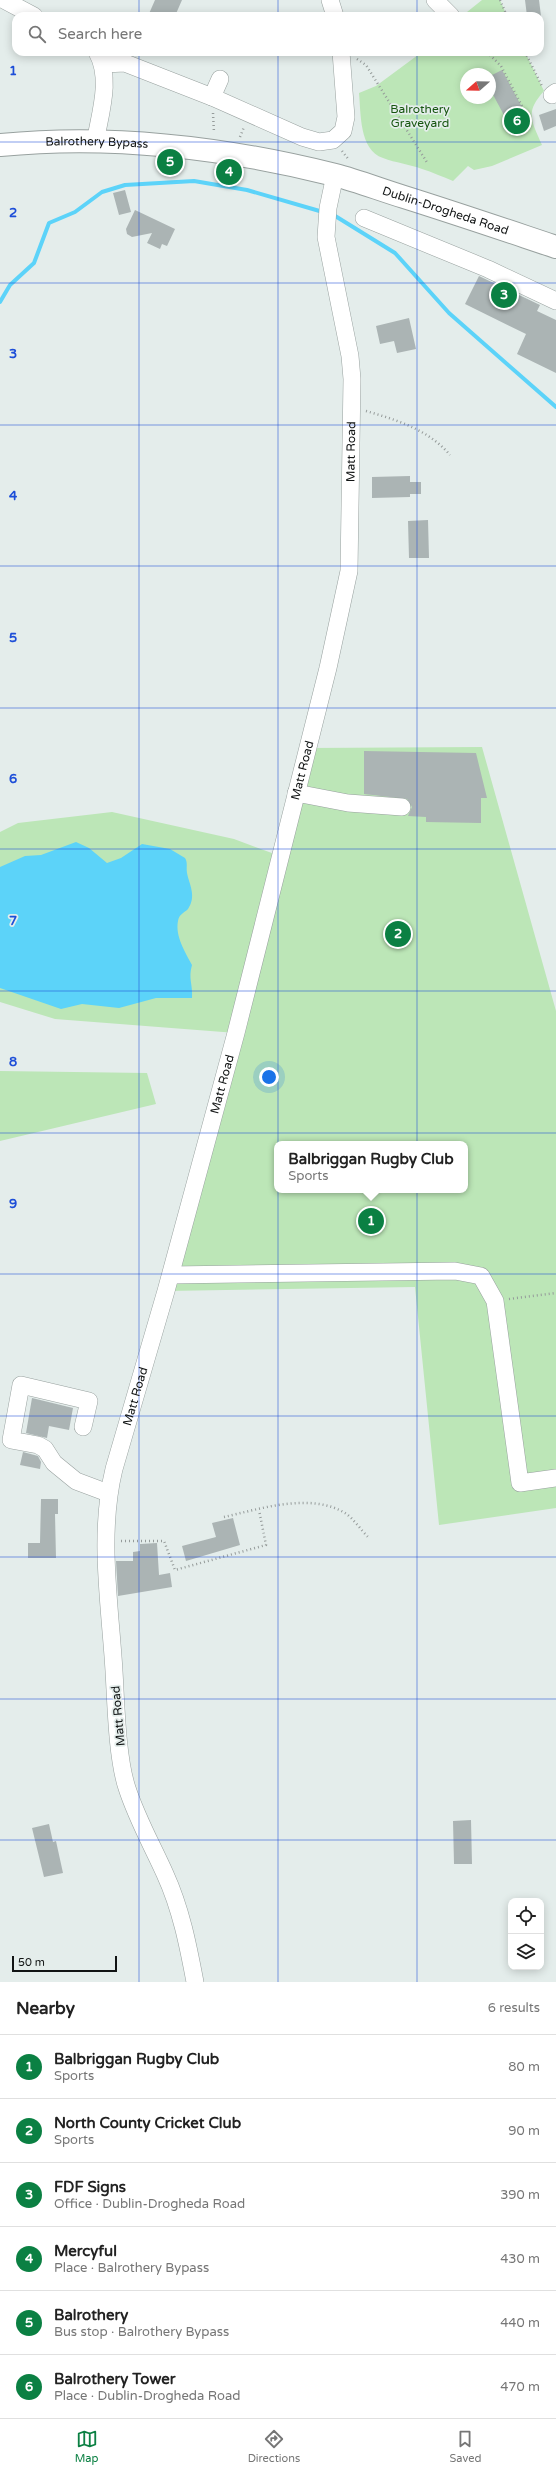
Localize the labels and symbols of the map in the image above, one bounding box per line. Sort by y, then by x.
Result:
text: 1 [9,63,17,79]
north arrow [460,68,496,104]
park label: Balrothery Graveyard [390,102,450,130]
pin: 6 [504,106,530,136]
street label: Balrothery Bypass [45,134,149,151]
pin: 5 [157,147,183,177]
pin: 4 [216,157,242,187]
street label: Dublin-Drogheda Road [381,183,510,238]
text: 2 [9,205,17,221]
pin: 3 [491,280,517,310]
text: 3 [9,346,17,362]
street label: Matt Road [343,421,358,482]
text: 4 [9,488,18,504]
text: 5 [9,630,17,646]
street label: Matt Road [288,739,316,801]
text: 6 [9,771,17,787]
text: 7 [9,913,17,929]
pin: 2 [385,919,411,949]
street label: Matt Road [207,1053,237,1115]
text: 8 [9,1054,17,1070]
your location [259,1067,279,1087]
text: 9 [9,1196,17,1212]
pin: 1 [358,1206,384,1236]
street label: Matt Road [120,1365,150,1427]
street label: Matt Road [108,1685,128,1747]
scale bar [12,1954,117,1973]

